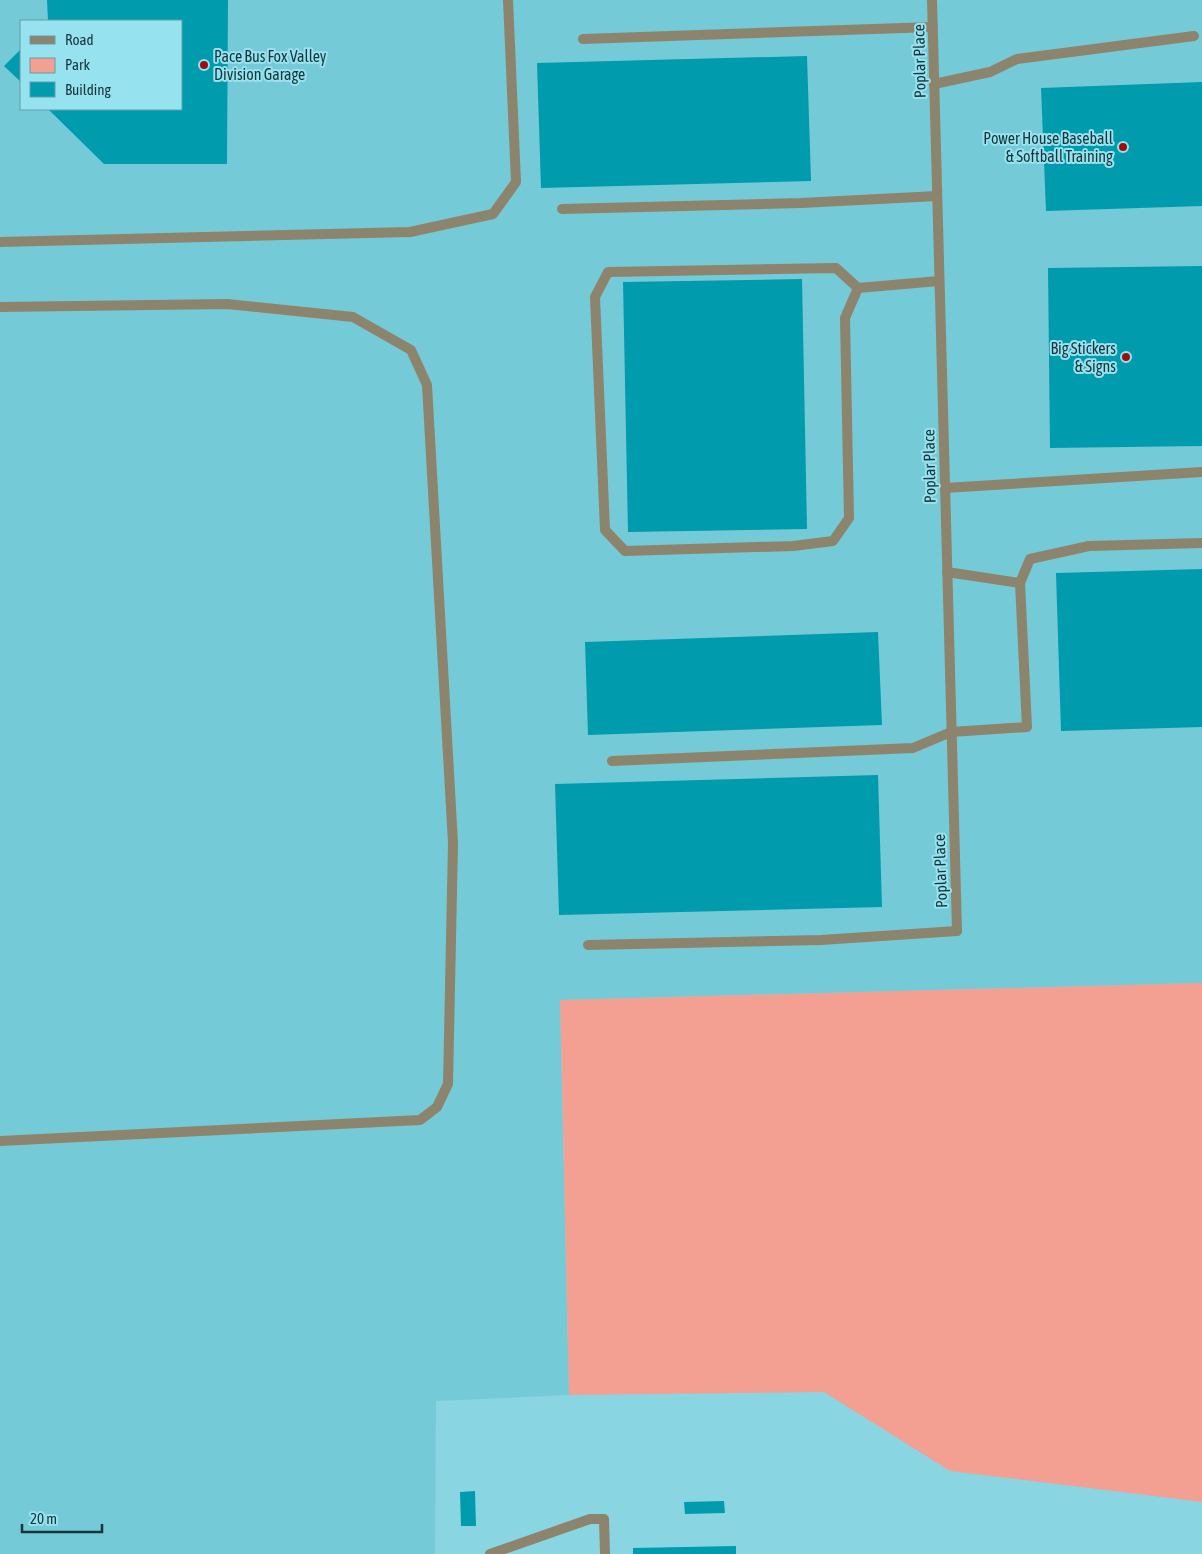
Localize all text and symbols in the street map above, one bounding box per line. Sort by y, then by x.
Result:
legend [20,20,182,110]
street label: Poplar Place [909,24,930,98]
text: Road [65,31,94,48]
place label: Pace Bus Fox Valley Division Garage [214,47,327,84]
text: Park [65,56,90,73]
marker: Pace Bus Fox Valley Division Garage [198,59,210,71]
text: Building [65,81,111,98]
place label: Power House Baseball & Softball Training [983,129,1114,166]
marker: Power House Baseball & Softball Training [1117,141,1129,153]
place label: Big Stickers & Signs [1050,339,1116,376]
marker: Big Stickers & Signs [1120,351,1132,363]
street label: Poplar Place [919,429,940,503]
street label: Poplar Place [930,834,951,908]
scale bar [22,1502,102,1534]
text: 20 m [30,1510,57,1527]

